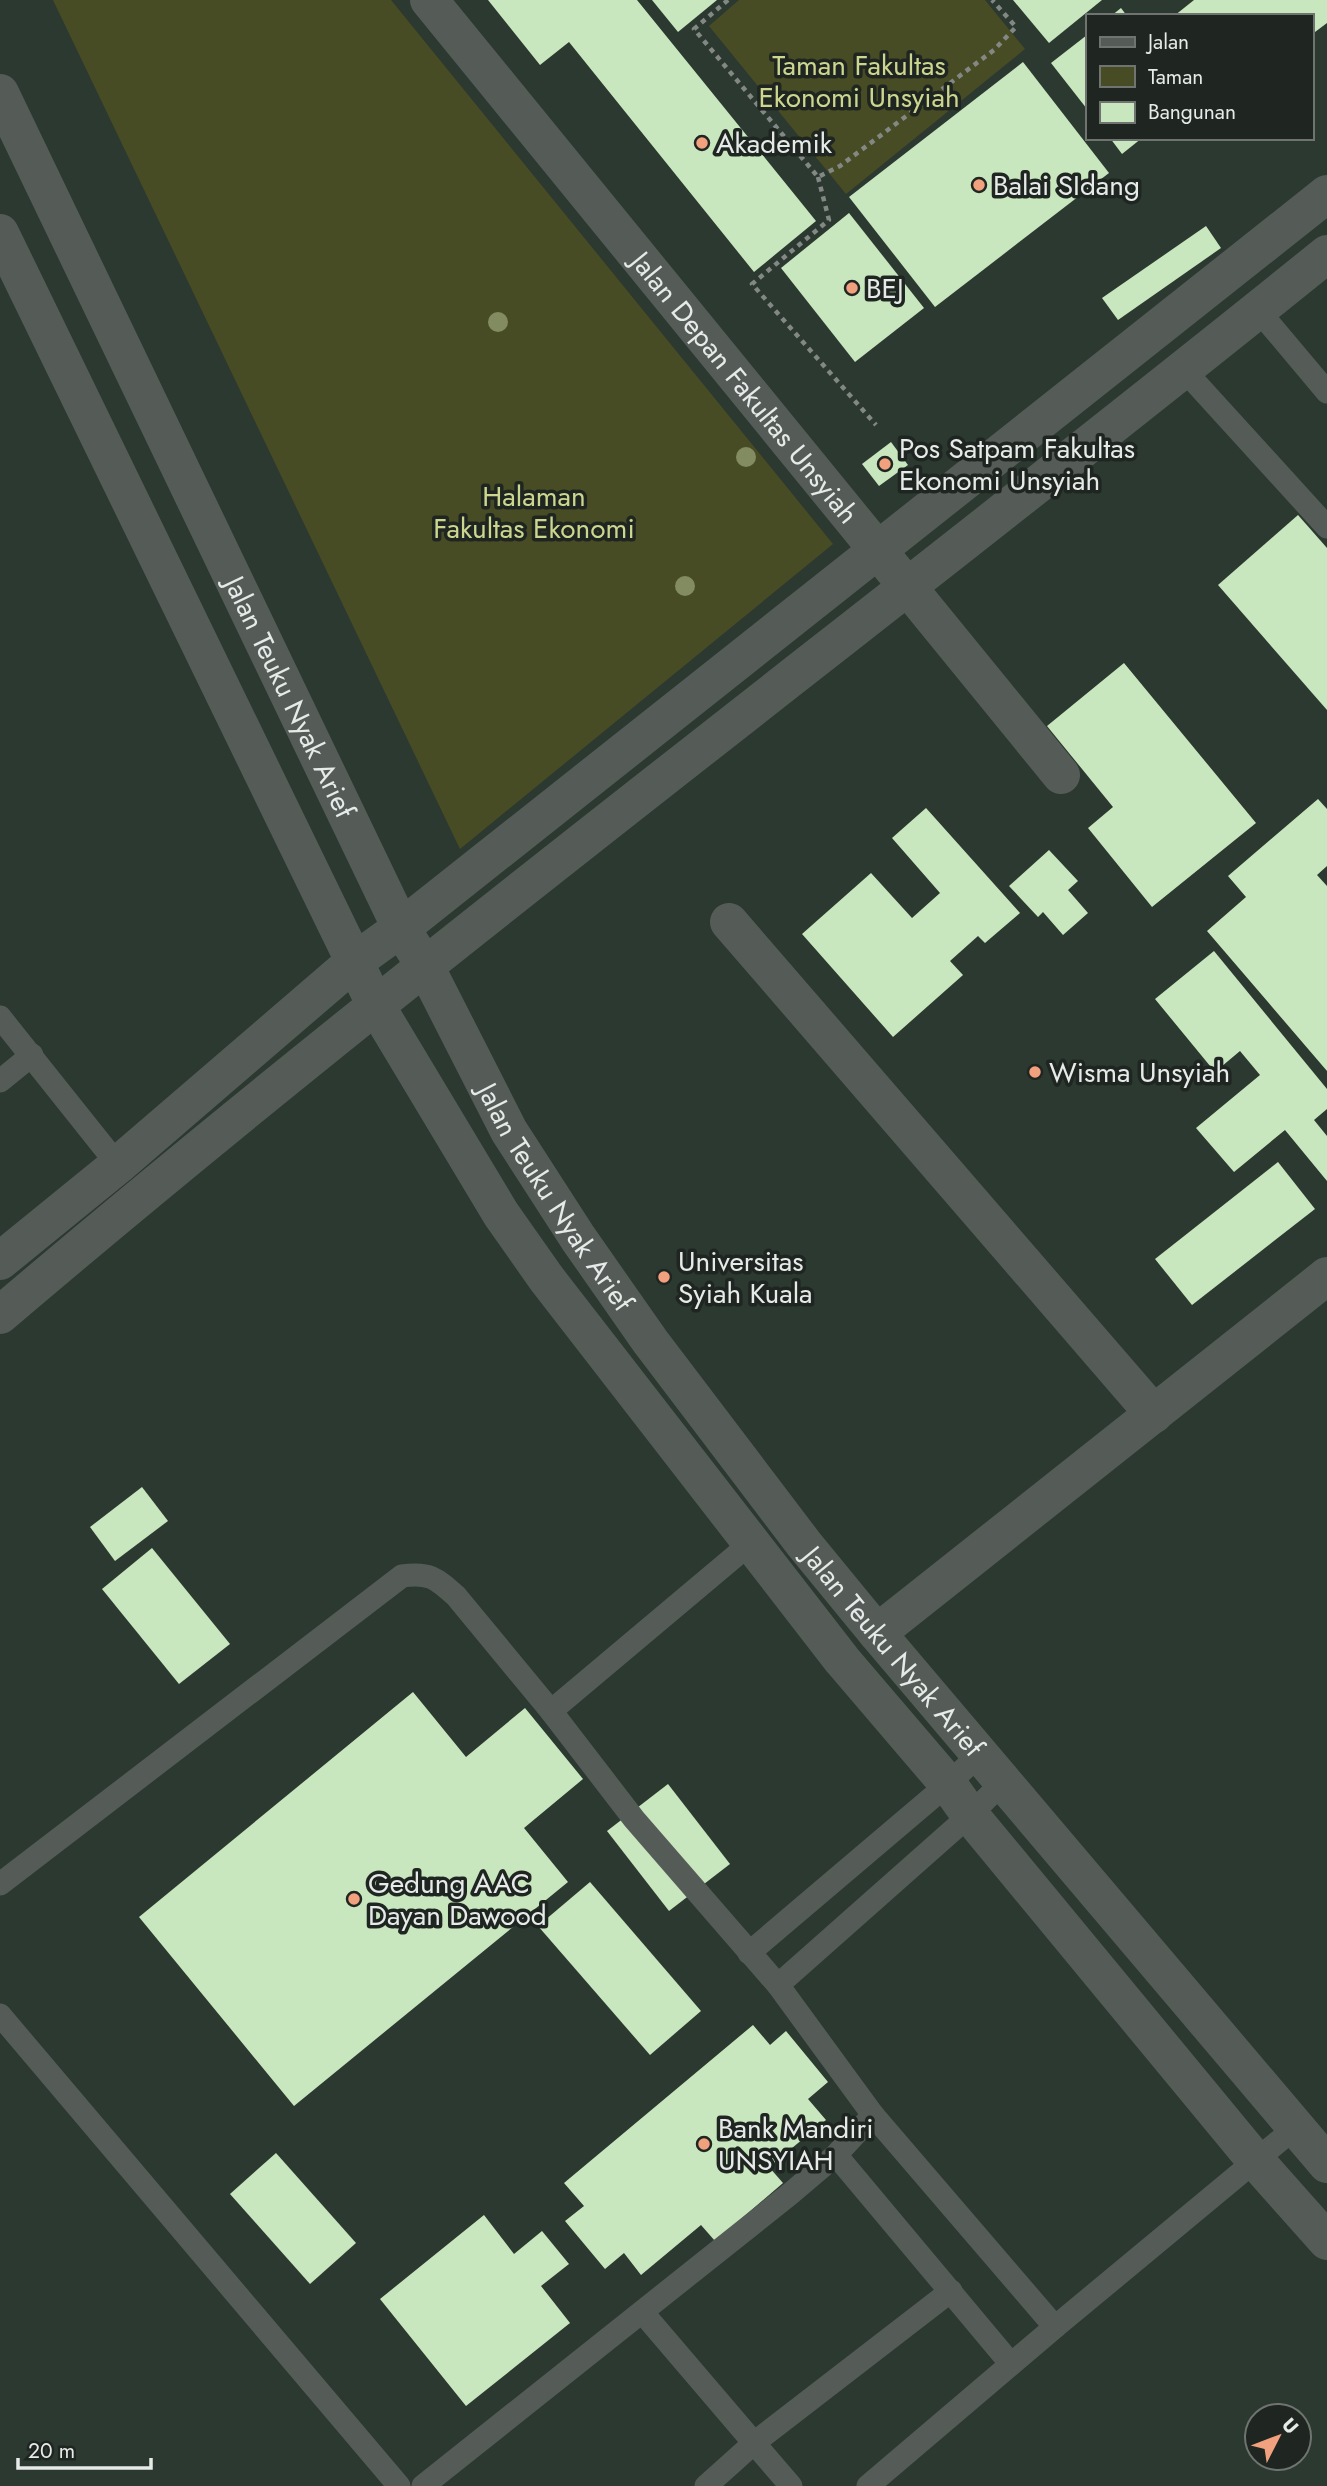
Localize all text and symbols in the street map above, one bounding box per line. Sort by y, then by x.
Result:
legend [1086,14,1313,140]
text: Jalan [1145,27,1189,57]
park label: Taman Fakultas Ekonomi Unsyiah [758,45,960,118]
text: Taman [1148,62,1203,92]
text: Bangunan [1148,97,1236,127]
place label: Akademik [716,123,833,164]
marker: Akademik [694,135,710,151]
place label: Balai SIdang [993,165,1140,206]
marker: Balai SIdang [971,177,987,193]
street label: Jalan Depan Fakultas Unsyiah [619,240,868,532]
place label: BEJ [866,268,904,309]
marker: BEJ [844,280,860,296]
place label: Pos Satpam Fakultas Ekonomi Unsyiah [899,428,1135,501]
marker: Pos Satpam Fakultas Ekonomi Unsyiah [877,456,893,472]
park label: Halaman Fakultas Ekonomi [433,476,635,549]
street label: Jalan Teuku Nyak Arief [213,566,366,826]
place label: Wisma Unsyiah [1049,1052,1230,1093]
marker: Wisma Unsyiah [1027,1064,1043,1080]
street label: Jalan Teuku Nyak Arief [466,1072,644,1320]
place label: Universitas Syiah Kuala [678,1241,813,1314]
marker: Universitas Syiah Kuala [656,1269,672,1285]
street label: Jalan Teuku Nyak Arief [791,1534,995,1766]
place label: Gedung AAC Dayan Dawood [368,1863,547,1936]
marker: Gedung AAC Dayan Dawood [346,1891,362,1907]
place label: Bank Mandiri UNSYIAH [718,2108,874,2181]
marker: Bank Mandiri UNSYIAH [696,2136,712,2152]
north arrow [1243,2402,1313,2472]
text: U [1276,2412,1305,2440]
scale bar [18,2426,150,2470]
text: 20 m [28,2436,75,2466]

